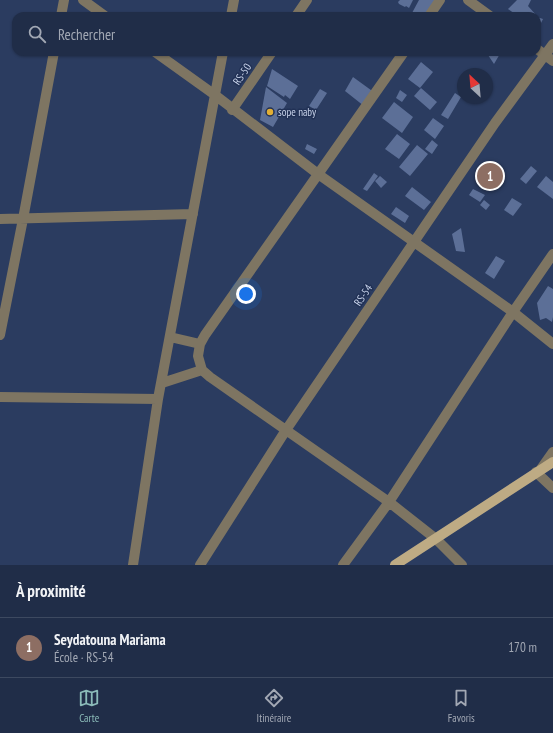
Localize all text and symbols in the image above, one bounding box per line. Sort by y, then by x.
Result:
search box [12,12,541,56]
icon: search [26,23,48,45]
text: Rechercher [58,25,115,44]
street label: RS-50 [230,60,254,87]
north arrow [457,68,493,104]
place label: sope naby [278,105,317,119]
marker: sope naby [265,107,275,117]
pin: 1 [477,161,503,191]
street label: RS-54 [351,281,375,308]
your location [236,284,256,304]
text: À proximité [16,580,86,602]
text: Seydatouna Mariama [54,630,166,649]
text: 1 [26,639,32,656]
text: 170 m [508,639,537,656]
text: École · RS-54 [54,649,114,666]
tab: Carte [78,687,100,725]
tab: Itinéraire [257,687,291,725]
tab: Favoris [448,687,475,725]

